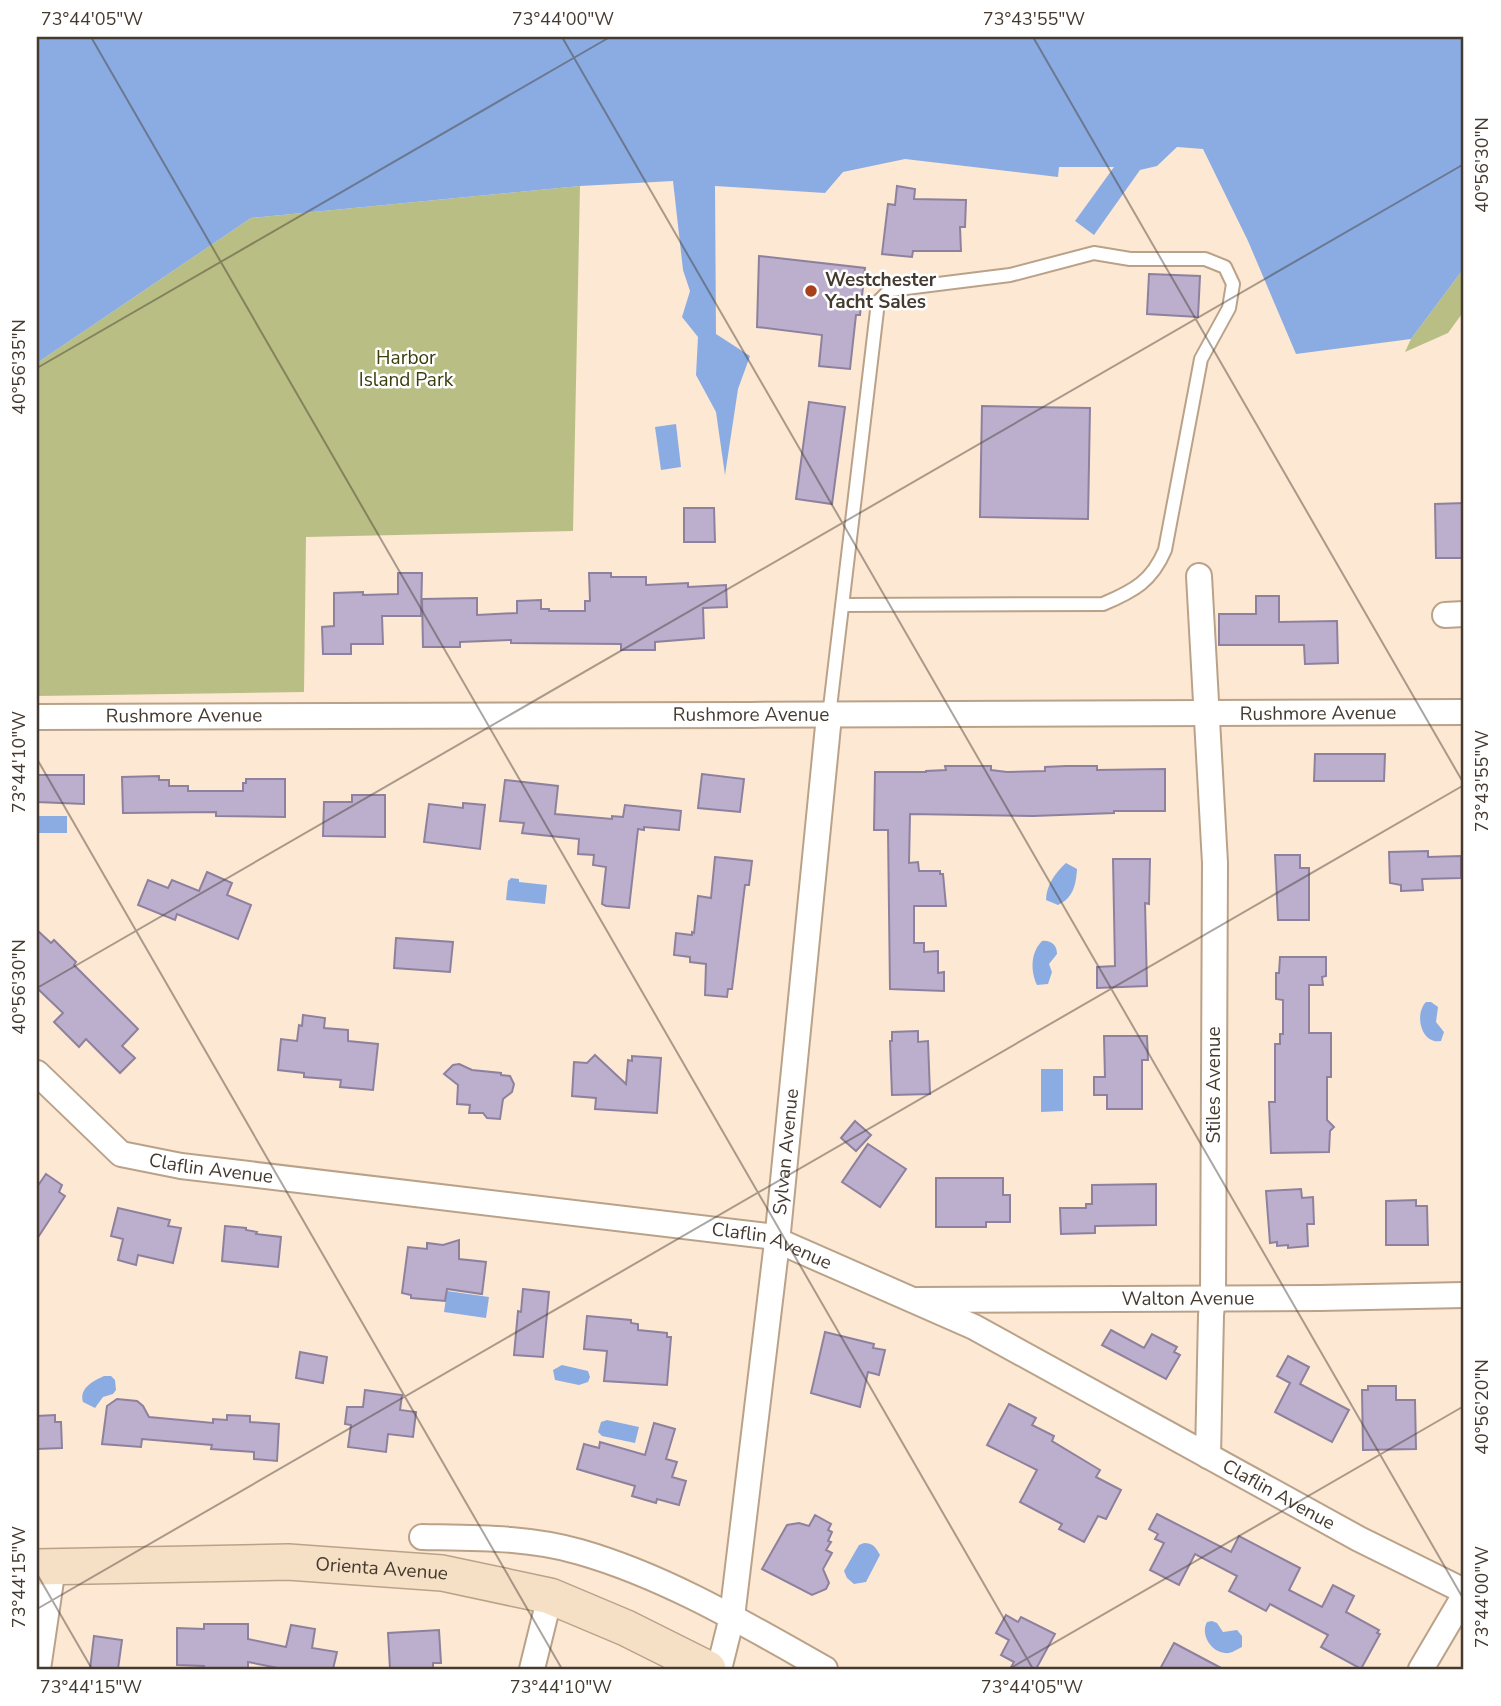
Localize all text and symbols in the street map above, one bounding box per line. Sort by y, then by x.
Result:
text: 73°44'05"W [41,7,143,31]
text: 73°44'00"W [512,7,614,31]
text: 73°43'55"W [983,7,1085,31]
text: 40°56'30"N [1470,117,1494,213]
place label: Westchester Yacht Sales [824,267,937,315]
marker: Westchester Yacht Sales [803,283,819,299]
text: 40°56'35"N [7,319,31,415]
park label: Harbor Island Park [359,345,454,393]
street label: Rushmore Avenue [1240,700,1396,727]
street label: Rushmore Avenue [106,702,262,729]
street label: Rushmore Avenue [673,702,829,728]
text: 73°44'10"W [7,711,31,813]
text: 73°43'55"W [1470,730,1494,832]
text: 40°56'30"N [7,939,31,1035]
street label: Stiles Avenue [1201,1026,1227,1144]
street label: Sylvan Avenue [767,1087,805,1216]
street label: Claflin Avenue [147,1147,275,1190]
street label: Claflin Avenue [710,1216,836,1276]
street label: Walton Avenue [1121,1285,1255,1312]
text: 40°56'20"N [1470,1359,1494,1455]
street label: Claflin Avenue [1218,1453,1340,1536]
text: 73°44'15"W [7,1526,31,1628]
text: 73°44'00"W [1470,1546,1494,1648]
street label: Orienta Avenue [314,1551,451,1587]
text: 73°44'15"W [40,1675,142,1699]
text: 73°44'10"W [510,1675,612,1699]
text: 73°44'05"W [981,1675,1083,1699]

